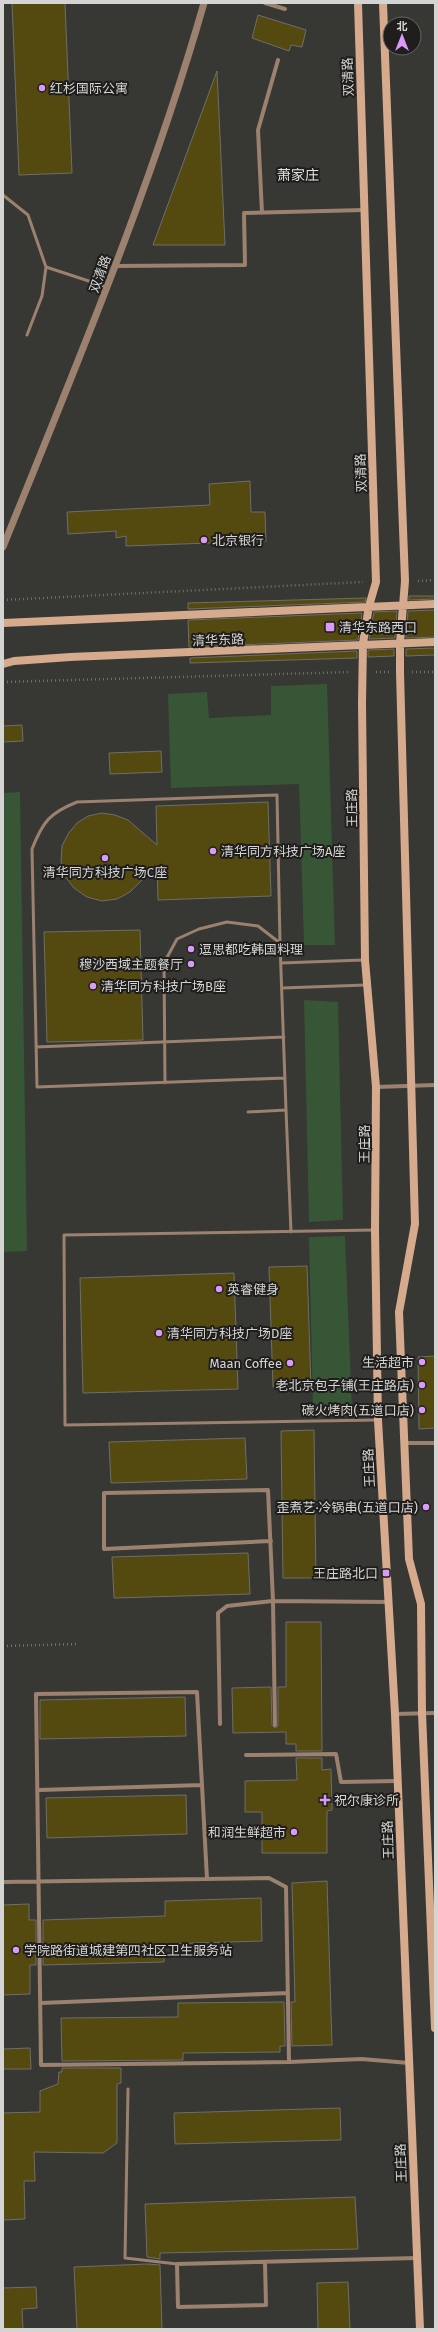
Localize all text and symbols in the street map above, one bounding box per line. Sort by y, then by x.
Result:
north arrow [382,16,422,56]
text: 北 [397,20,408,33]
street label: 双清路 [340,57,356,97]
place label: 红杉国际公寓 [50,81,128,96]
marker: 红杉国际公寓 [37,83,47,93]
district label: 萧家庄 [277,167,319,184]
street label: 双清路 [86,253,114,295]
street label: 双清路 [353,453,369,493]
place label: 北京银行 [212,533,264,548]
marker: 北京银行 [199,535,209,545]
place label: 清华东路西口 [339,620,417,635]
marker: 清华东路西口 [324,621,336,633]
street label: 清华东路 [192,632,244,648]
street label: 王庄路 [344,788,360,828]
place label: 清华同方科技广场A座 [221,844,345,859]
marker: 清华同方科技广场A座 [208,846,218,856]
marker: 清华同方科技广场C座 [100,853,110,863]
place label: 清华同方科技广场C座 [43,865,167,880]
place label: 逗思都吃韩国料理 [199,942,303,957]
marker: 逗思都吃韩国料理 [186,944,196,954]
place label: 穆沙西域主题餐厅 [79,957,183,972]
marker: 穆沙西域主题餐厅 [186,959,196,969]
place label: 清华同方科技广场B座 [101,979,226,994]
marker: 清华同方科技广场B座 [88,981,98,991]
street label: 王庄路 [357,1124,372,1164]
place label: 英睿健身 [227,1282,279,1297]
marker: 英睿健身 [214,1284,224,1294]
place label: 清华同方科技广场D座 [167,1326,292,1341]
marker: 清华同方科技广场D座 [154,1328,164,1338]
place label: 生活超市 [362,1355,414,1370]
place label: Maan Coffee [209,1356,282,1371]
marker: 生活超市 [417,1357,427,1367]
marker: Maan Coffee [285,1358,295,1368]
place label: 老北京包子铺(王庄路店) [276,1378,414,1393]
marker: 老北京包子铺(王庄路店) [417,1380,427,1390]
place label: 碳火烤肉(五道口店) [302,1403,414,1418]
marker: 碳火烤肉(五道口店) [417,1405,427,1415]
street label: 王庄路 [360,1448,378,1488]
place label: 歪煮艺·冷锅串(五道口店) [276,1500,418,1515]
marker: 歪煮艺·冷锅串(五道口店) [421,1502,431,1512]
place label: 王庄路北口 [313,1566,378,1581]
marker: 王庄路北口 [381,1568,391,1578]
place label: 祝尔康诊所 [334,1793,399,1808]
marker: 祝尔康诊所 [319,1794,331,1806]
street label: 王庄路 [380,1820,396,1860]
place label: 和润生鲜超市 [208,1825,286,1840]
marker: 和润生鲜超市 [289,1827,299,1837]
place label: 学院路街道城建第四社区卫生服务站 [24,1943,232,1958]
marker: 学院路街道城建第四社区卫生服务站 [11,1945,21,1955]
street label: 王庄路 [393,2143,409,2183]

